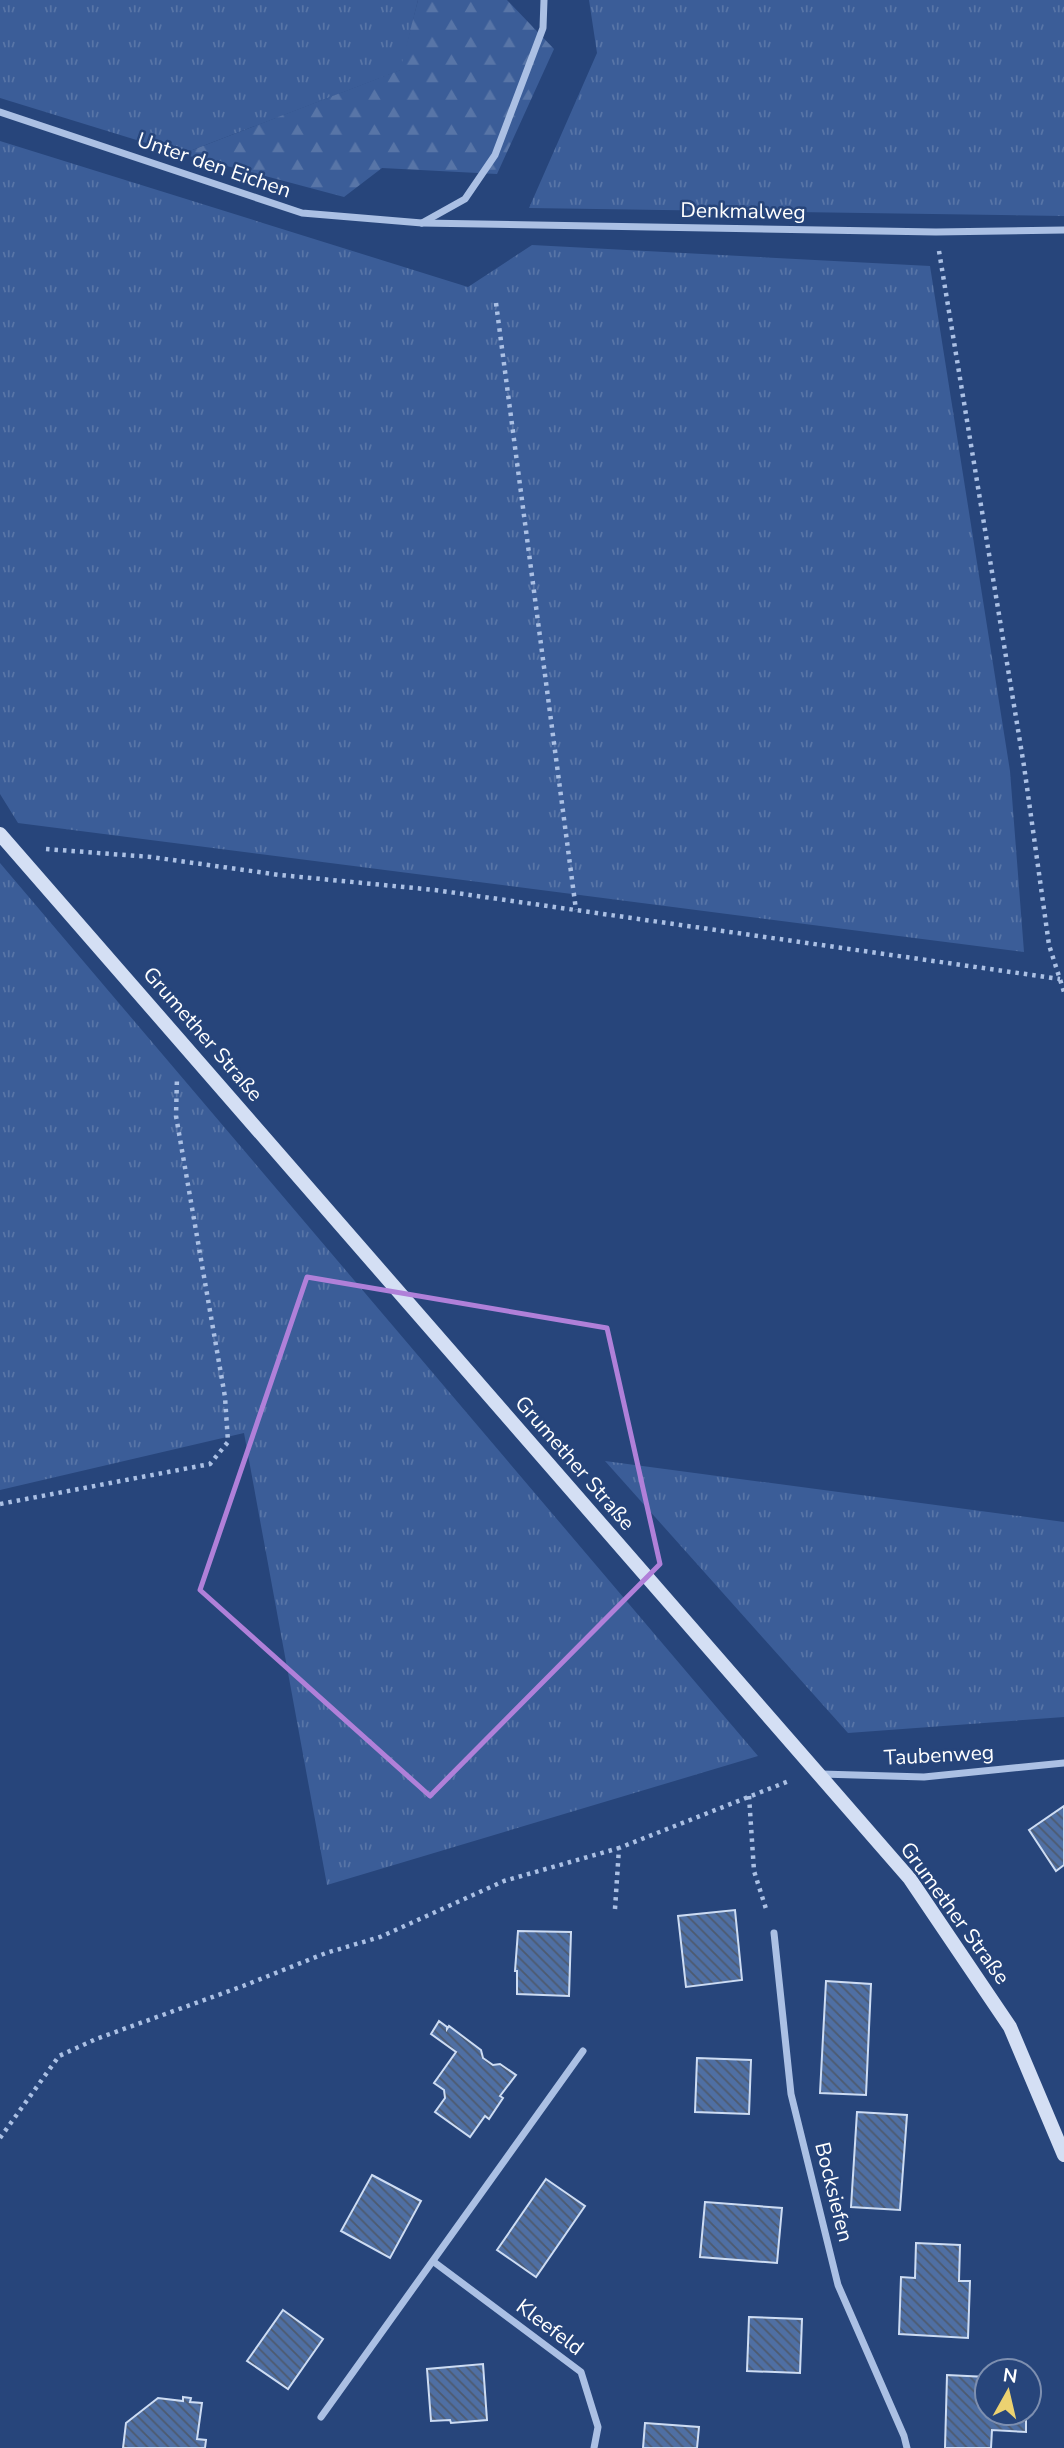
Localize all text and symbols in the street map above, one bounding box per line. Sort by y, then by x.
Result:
street label: Unter den Eichen [133,126,295,204]
street label: Denkmalweg [680,196,806,226]
street label: Grumether Straße [137,961,269,1107]
street label: Grumether Straße [509,1390,641,1536]
street label: Taubenweg [883,1738,995,1772]
street label: Grumether Straße [894,1836,1016,1990]
street label: Bocksiefen [808,2139,860,2245]
street label: Kleefeld [511,2292,589,2362]
north arrow [973,2357,1043,2427]
text: N [1001,2362,1019,2390]

